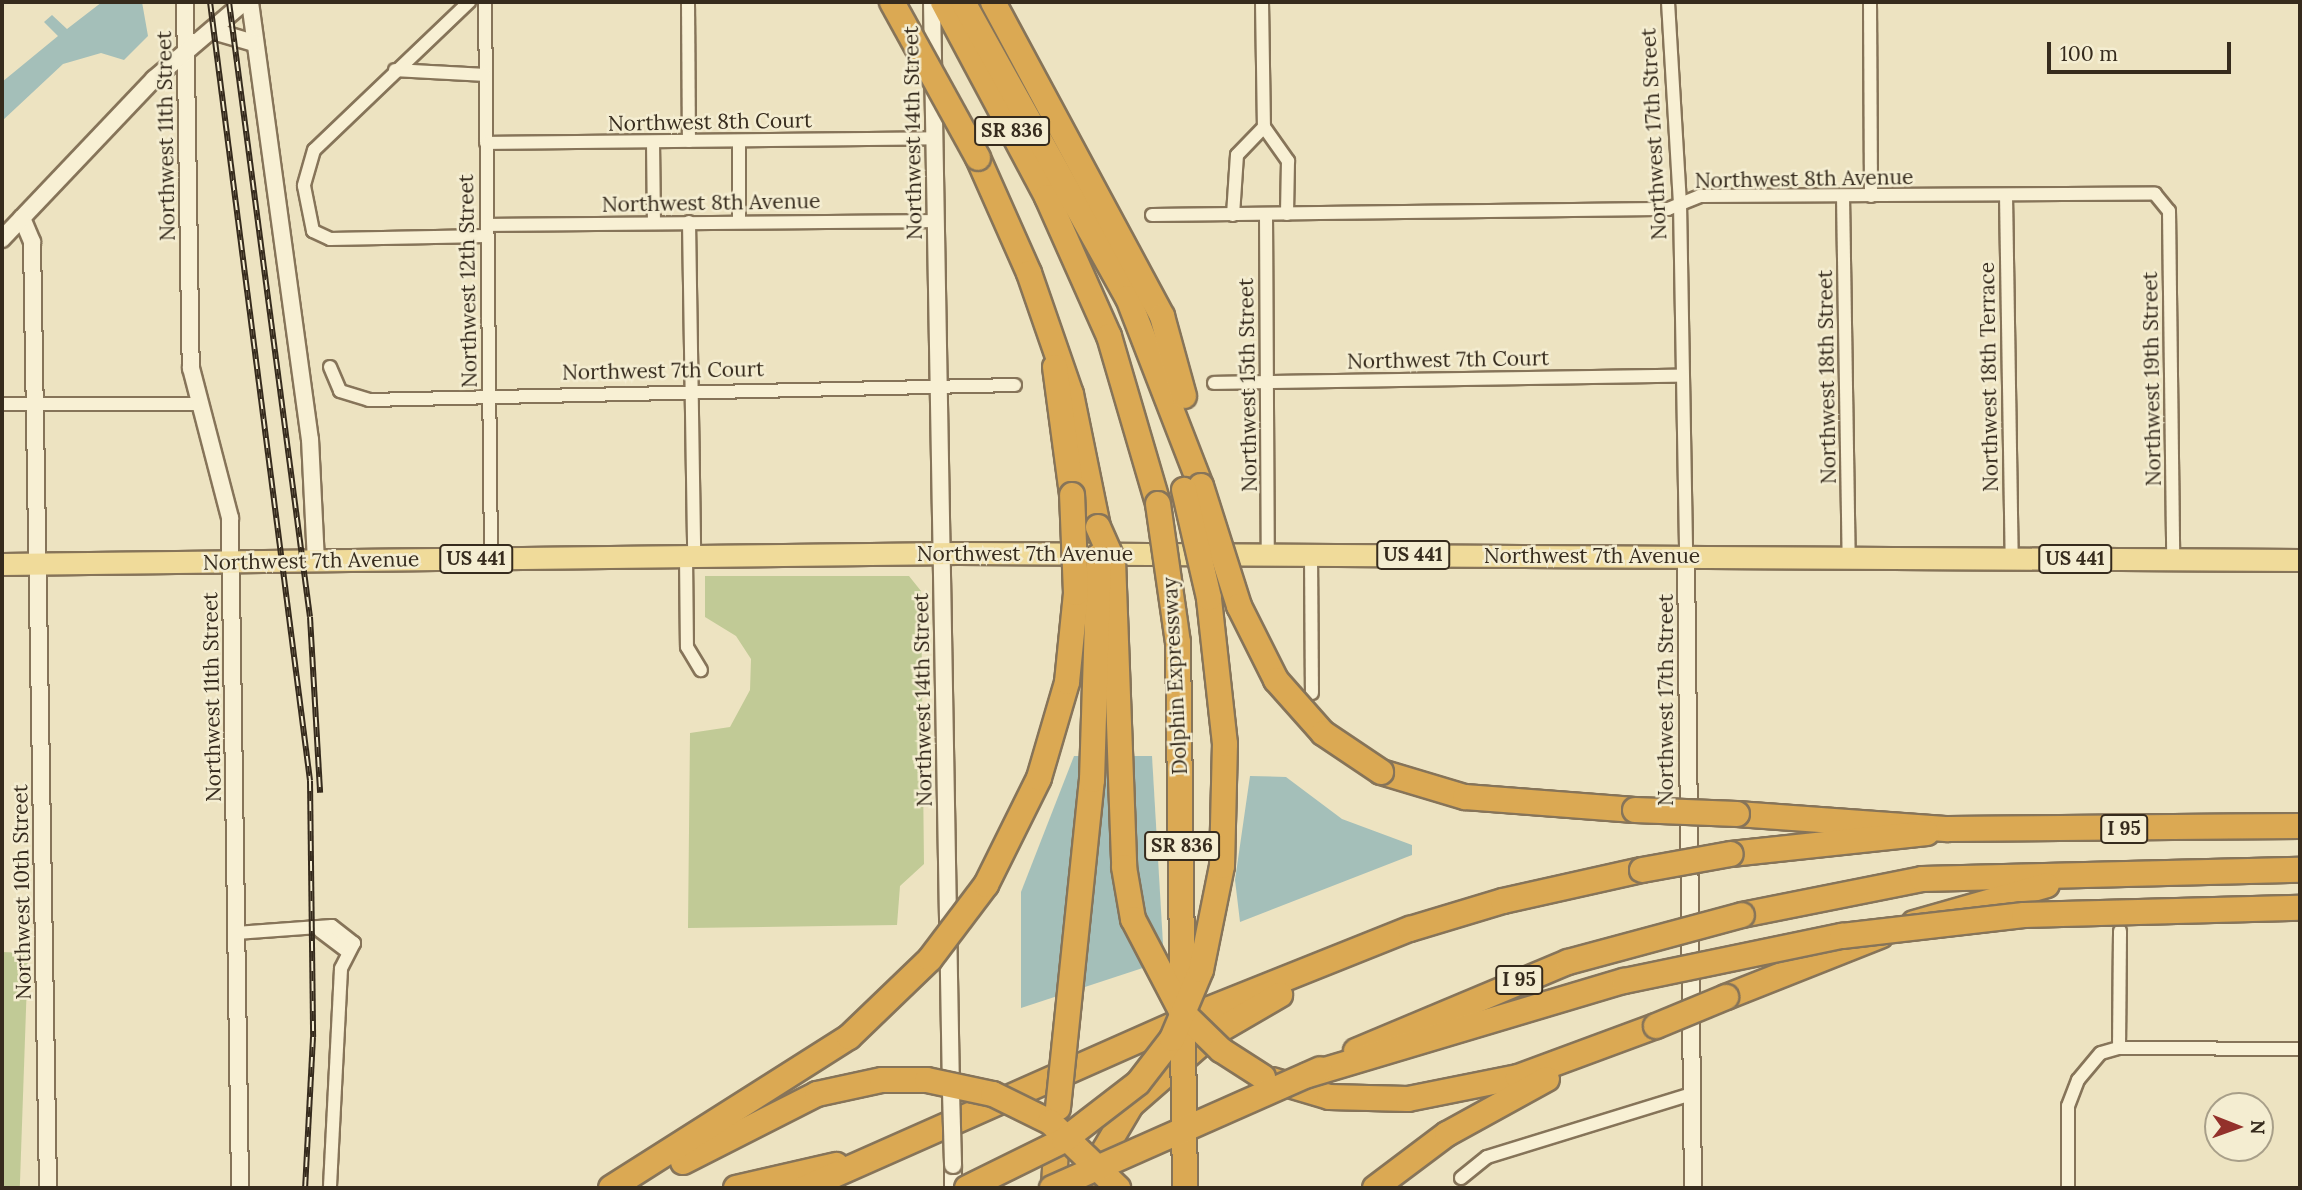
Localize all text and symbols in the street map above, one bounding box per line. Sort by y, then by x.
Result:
street label: Northwest 14th Street [899,26,927,240]
street label: Northwest 17th Street [1636,27,1672,241]
scale bar [2050,28,2234,72]
street label: Northwest 11th Street [152,31,180,241]
text: 100 m [2060,40,2118,67]
street label: Northwest 8th Court [608,108,812,136]
road number: SR 836 [974,116,1050,146]
street label: Northwest 8th Avenue [1695,164,1913,194]
street label: Northwest 12th Street [454,174,482,388]
street label: Northwest 8th Avenue [602,188,820,218]
street label: Northwest 18th Terrace [1974,262,2004,492]
street label: Northwest 18th Street [1813,270,1841,484]
street label: Northwest 19th Street [2138,271,2166,487]
street label: Northwest 15th Street [1234,278,1262,492]
street label: Northwest 7th Court [1347,346,1549,374]
street label: Northwest 7th Court [562,357,764,385]
road number: US 441 [1376,540,1450,570]
street label: Northwest 7th Avenue [917,541,1133,567]
street label: Northwest 7th Avenue [1484,543,1700,569]
road number: US 441 [439,544,513,574]
road number: US 441 [2038,544,2112,574]
street label: Northwest 7th Avenue [203,547,419,575]
street label: Dolphin Expressway [1157,577,1193,775]
street label: Northwest 11th Street [198,592,226,802]
street label: Northwest 14th Street [909,593,937,807]
street label: Northwest 17th Street [1653,594,1679,806]
street label: Northwest 10th Street [8,784,36,1000]
road number: I 95 [2100,814,2148,844]
road number: SR 836 [1144,831,1220,862]
road number: I 95 [1494,964,1544,996]
north arrow [2204,1092,2274,1162]
text: N [2246,1120,2270,1135]

